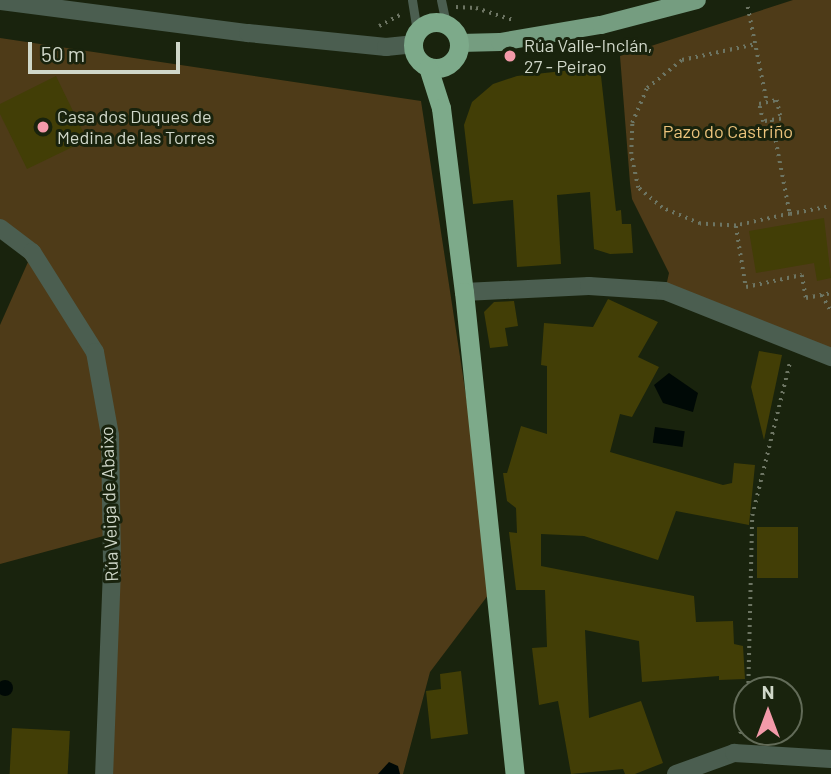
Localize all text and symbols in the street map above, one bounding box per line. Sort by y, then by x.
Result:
scale bar [32,28,184,72]
place label: Rúa Valle-Inclán, 27 - Peirao [524,35,652,78]
text: 50 m [41,41,85,66]
marker: Rúa Valle-Inclán, 27 - Peirao [502,48,518,64]
place label: Casa dos Duques de Medina de las Torres [57,106,215,148]
marker: Casa dos Duques de Medina de las Torres [35,119,51,135]
park label: Pazo do Castriño [663,120,793,142]
street label: Rúa Veiga de Abaixo [95,426,123,582]
north arrow [733,676,803,746]
text: N [762,680,774,703]

